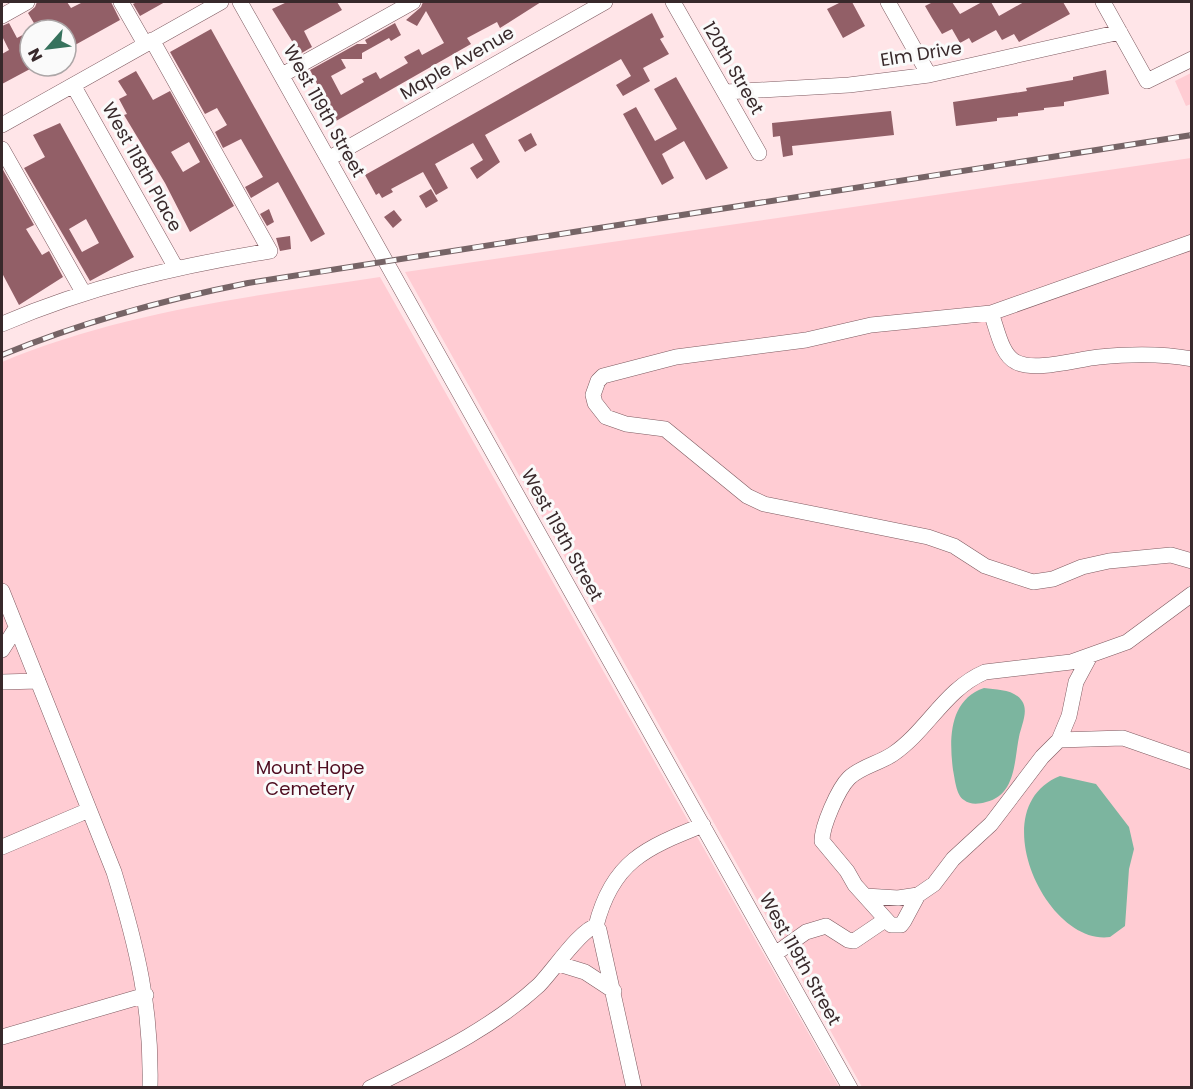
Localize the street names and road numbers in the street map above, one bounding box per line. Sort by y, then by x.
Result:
street label: 120th Street [697,17,770,119]
street label: Maple Avenue [395,20,518,105]
street label: Elm Drive [878,35,963,72]
street label: West 119th Street [278,40,371,182]
street label: West 118th Place [97,98,188,236]
street label: West 119th Street [516,464,609,606]
street label: West 119th Street [754,888,847,1030]

